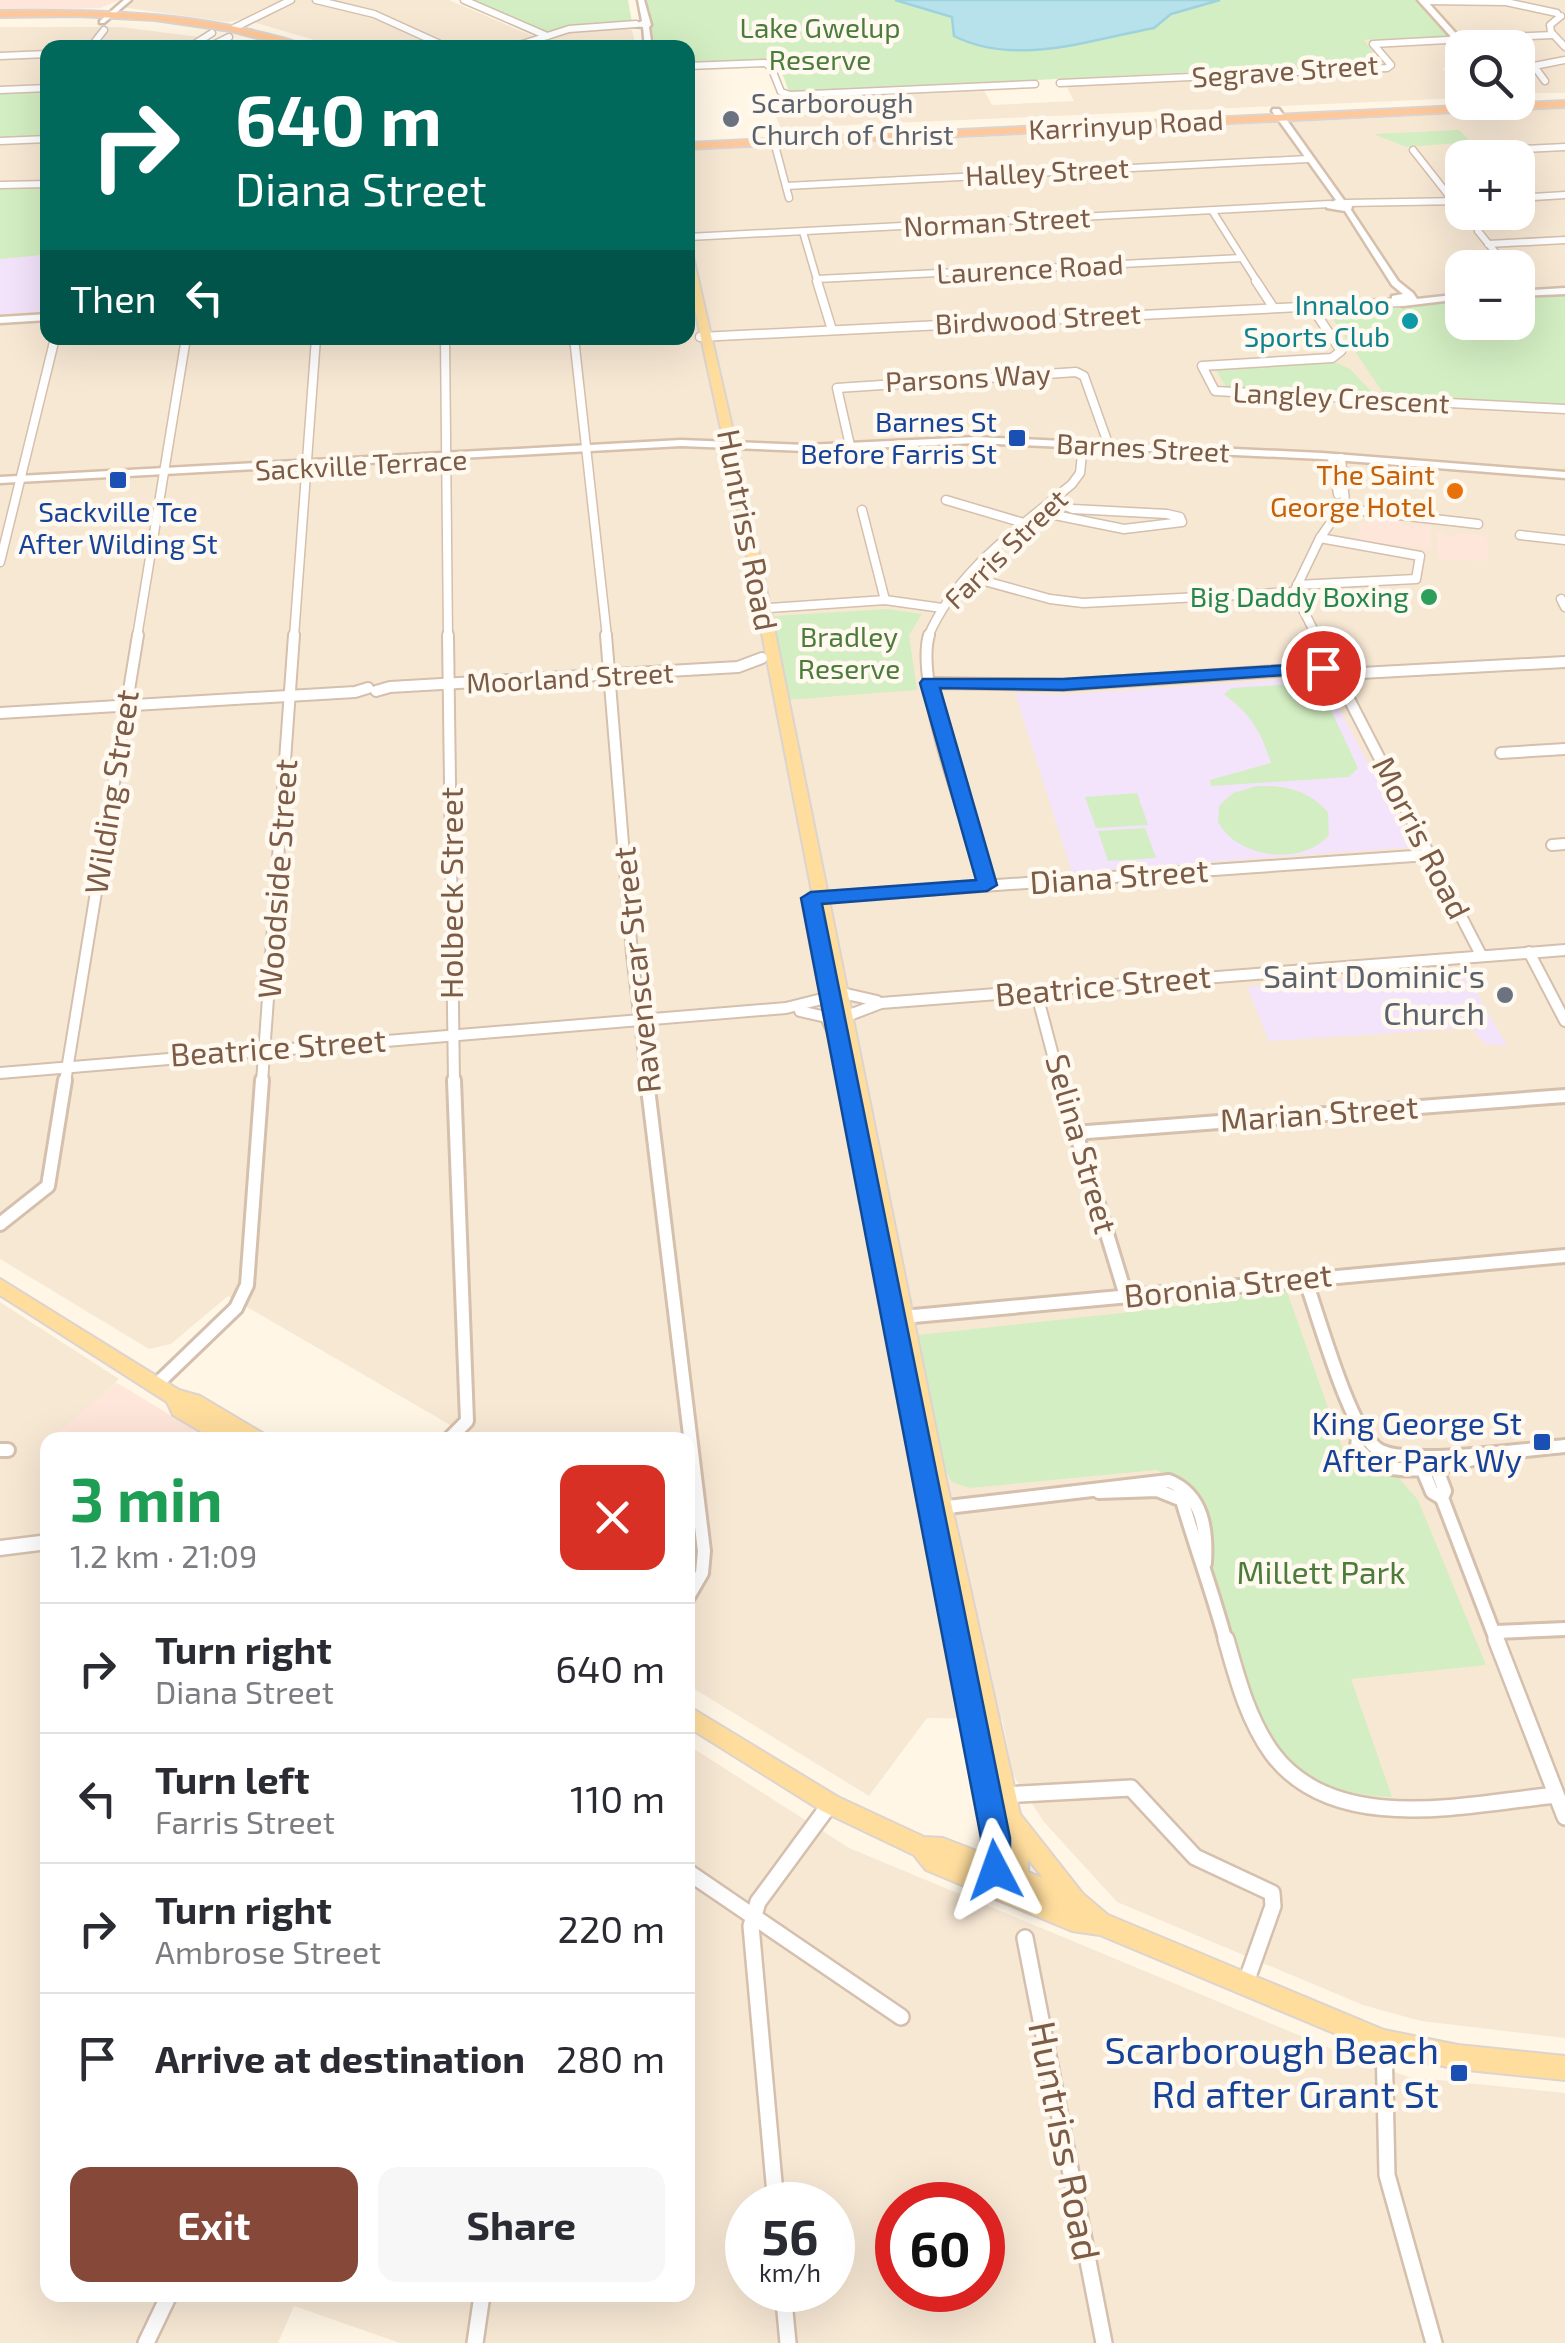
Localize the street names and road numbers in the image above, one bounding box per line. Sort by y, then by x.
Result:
street label: Segrave Street [1191,47,1379,93]
street label: Karrinyup Road [1028,102,1224,146]
street label: Halley Street [964,150,1130,192]
street label: Norman Street [903,199,1091,243]
street label: Laurence Road [936,246,1124,290]
street label: Birdwood Street [934,296,1142,340]
street label: Parsons Way [884,356,1052,398]
street label: Langley Crescent [1232,374,1450,420]
street label: Barnes Street [1056,425,1231,469]
street label: Huntriss Road [711,426,787,634]
street label: Sackville Terrace [254,441,468,487]
street label: Farris Street [937,481,1074,615]
street label: Moorland Street [465,655,675,699]
street label: Wilding Street [75,687,145,897]
street label: Morris Road [1366,750,1480,925]
street label: Woodside Street [249,758,303,1000]
street label: Holbeck Street [431,787,469,999]
street label: Ravenscar Street [603,845,667,1095]
street label: Diana Street [1028,850,1209,900]
street label: Beatrice Street [993,956,1212,1012]
street label: Beatrice Street [169,1020,387,1072]
street label: Selina Street [1039,1049,1127,1238]
street label: Marian Street [1218,1086,1419,1138]
street label: Boronia Street [1122,1254,1334,1314]
street label: Huntriss Road [1020,2017,1112,2264]

